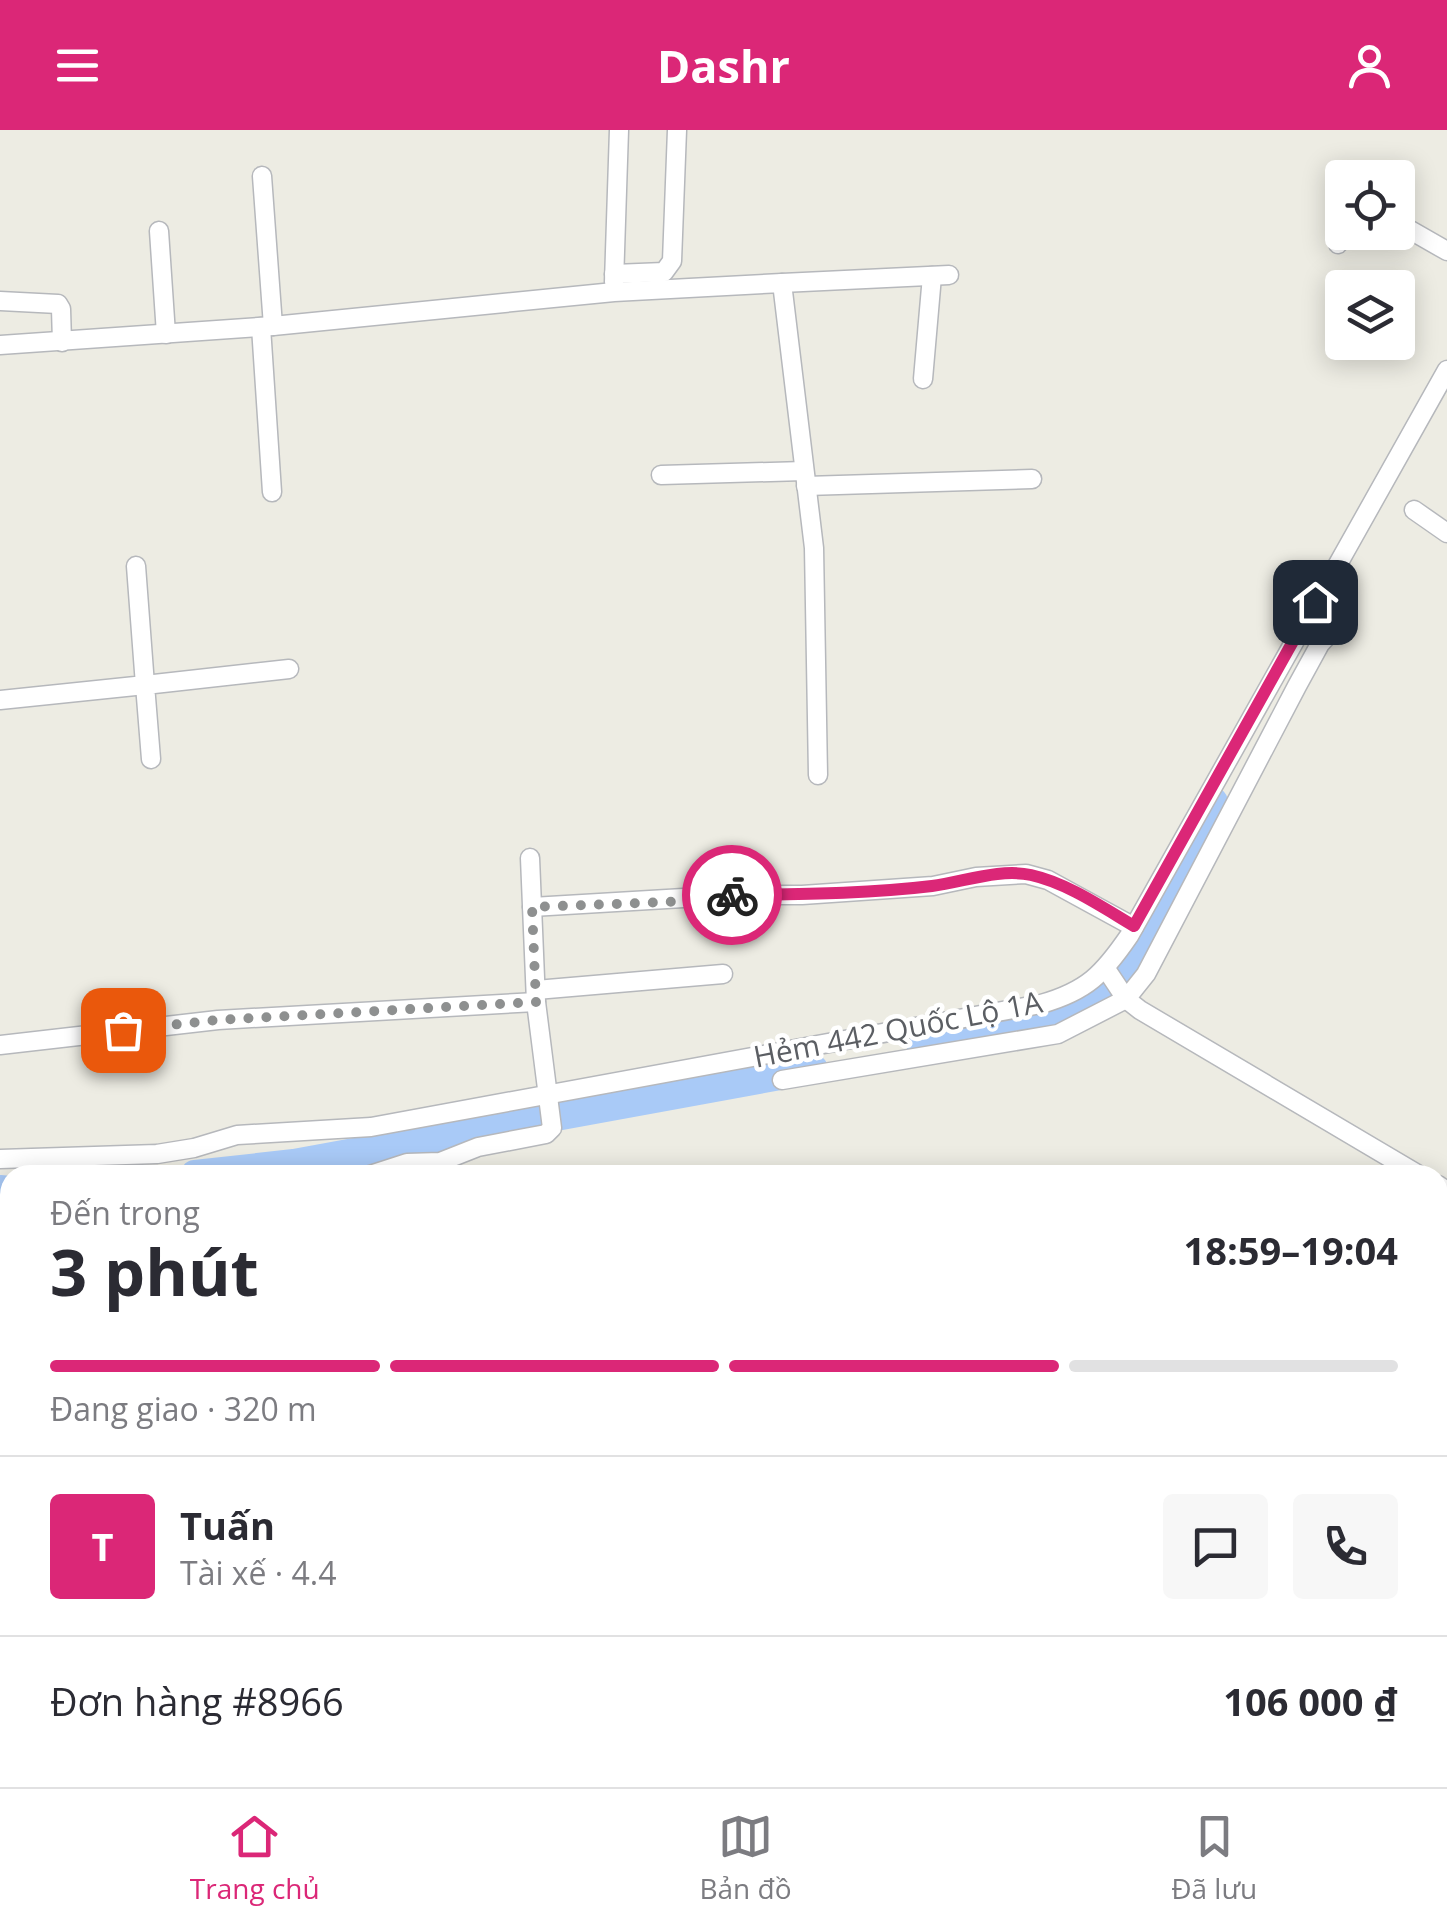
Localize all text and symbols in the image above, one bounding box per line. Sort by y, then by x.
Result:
text: Dashr [657,35,790,96]
icon: menu [50,38,105,93]
icon: person [1342,38,1397,93]
map controls [1325,160,1415,360]
button: locate [1325,160,1415,250]
button: layers [1325,270,1415,360]
pin [1273,560,1358,645]
icon: home [1288,575,1343,630]
courier [682,845,782,945]
icon: bike [705,868,760,923]
street label: Hẻm 442 Quốc Lộ 1A [750,980,1046,1077]
pin [81,988,166,1073]
icon: bag [96,1003,151,1058]
text: Đến trong [50,1191,200,1234]
text: 18:59–19:04 [1184,1224,1398,1276]
text: 3 phút [50,1227,259,1315]
text: Đang giao · 320 m [50,1387,317,1430]
button: chat [1163,1494,1268,1599]
button: phone [1293,1494,1398,1599]
text: Tuấn [180,1499,275,1551]
text: T [91,1520,114,1572]
text: Tài xế · 4.4 [180,1551,337,1594]
text: Đơn hàng #8966 [50,1675,344,1727]
text: 106 000 ₫ [1223,1675,1398,1727]
tab: Trang chủ [190,1809,320,1907]
tab: Bản đồ [699,1809,791,1907]
tab: Đã lưu [1171,1809,1257,1907]

